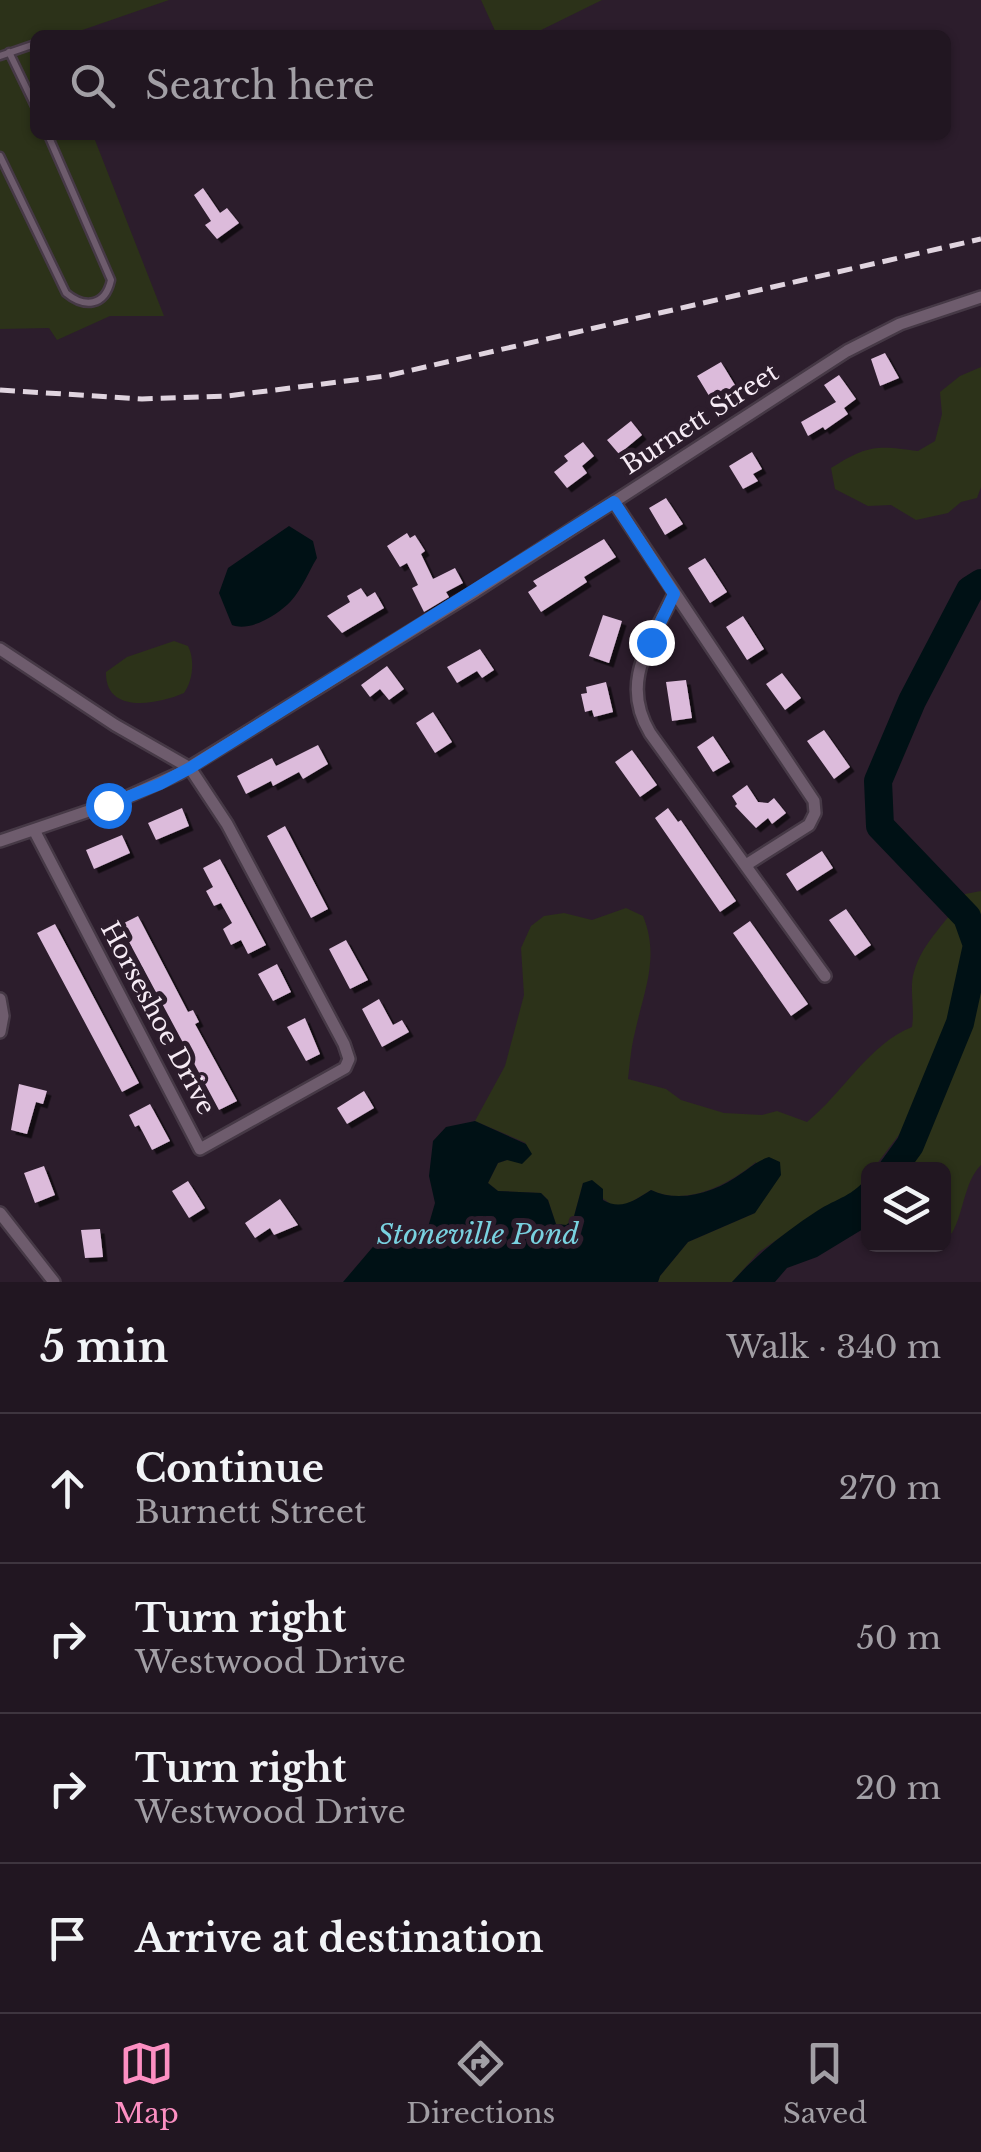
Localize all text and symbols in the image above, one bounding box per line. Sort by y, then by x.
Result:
search box [30,30,951,140]
icon: search [65,58,120,113]
text: Search here [145,62,375,109]
street label: Burnett Street [616,357,785,481]
route end [629,620,675,666]
route start [86,783,132,829]
street label: Horseshoe Drive [94,916,222,1120]
map controls [861,1162,951,1252]
button: layers [861,1162,951,1252]
water label: Stoneville Pond [377,1217,579,1252]
text: 5 min [40,1321,168,1373]
text: Walk · 340 m [727,1327,941,1367]
text: Continue [135,1445,324,1492]
icon: ahead [40,1461,95,1516]
text: 270 m [839,1468,941,1508]
text: Burnett Street [135,1492,366,1532]
text: Turn right [135,1595,346,1642]
icon: right [40,1611,95,1666]
text: 50 m [856,1618,941,1658]
text: Westwood Drive [135,1642,406,1682]
text: Turn right [135,1745,346,1792]
icon: right [40,1761,95,1816]
text: 20 m [855,1768,941,1808]
text: Westwood Drive [135,1792,406,1832]
icon: arrive [40,1911,95,1966]
text: Arrive at destination [135,1915,544,1962]
tab: Map [114,2036,179,2131]
tab: Directions [406,2036,555,2131]
tab: Saved [783,2036,867,2131]

